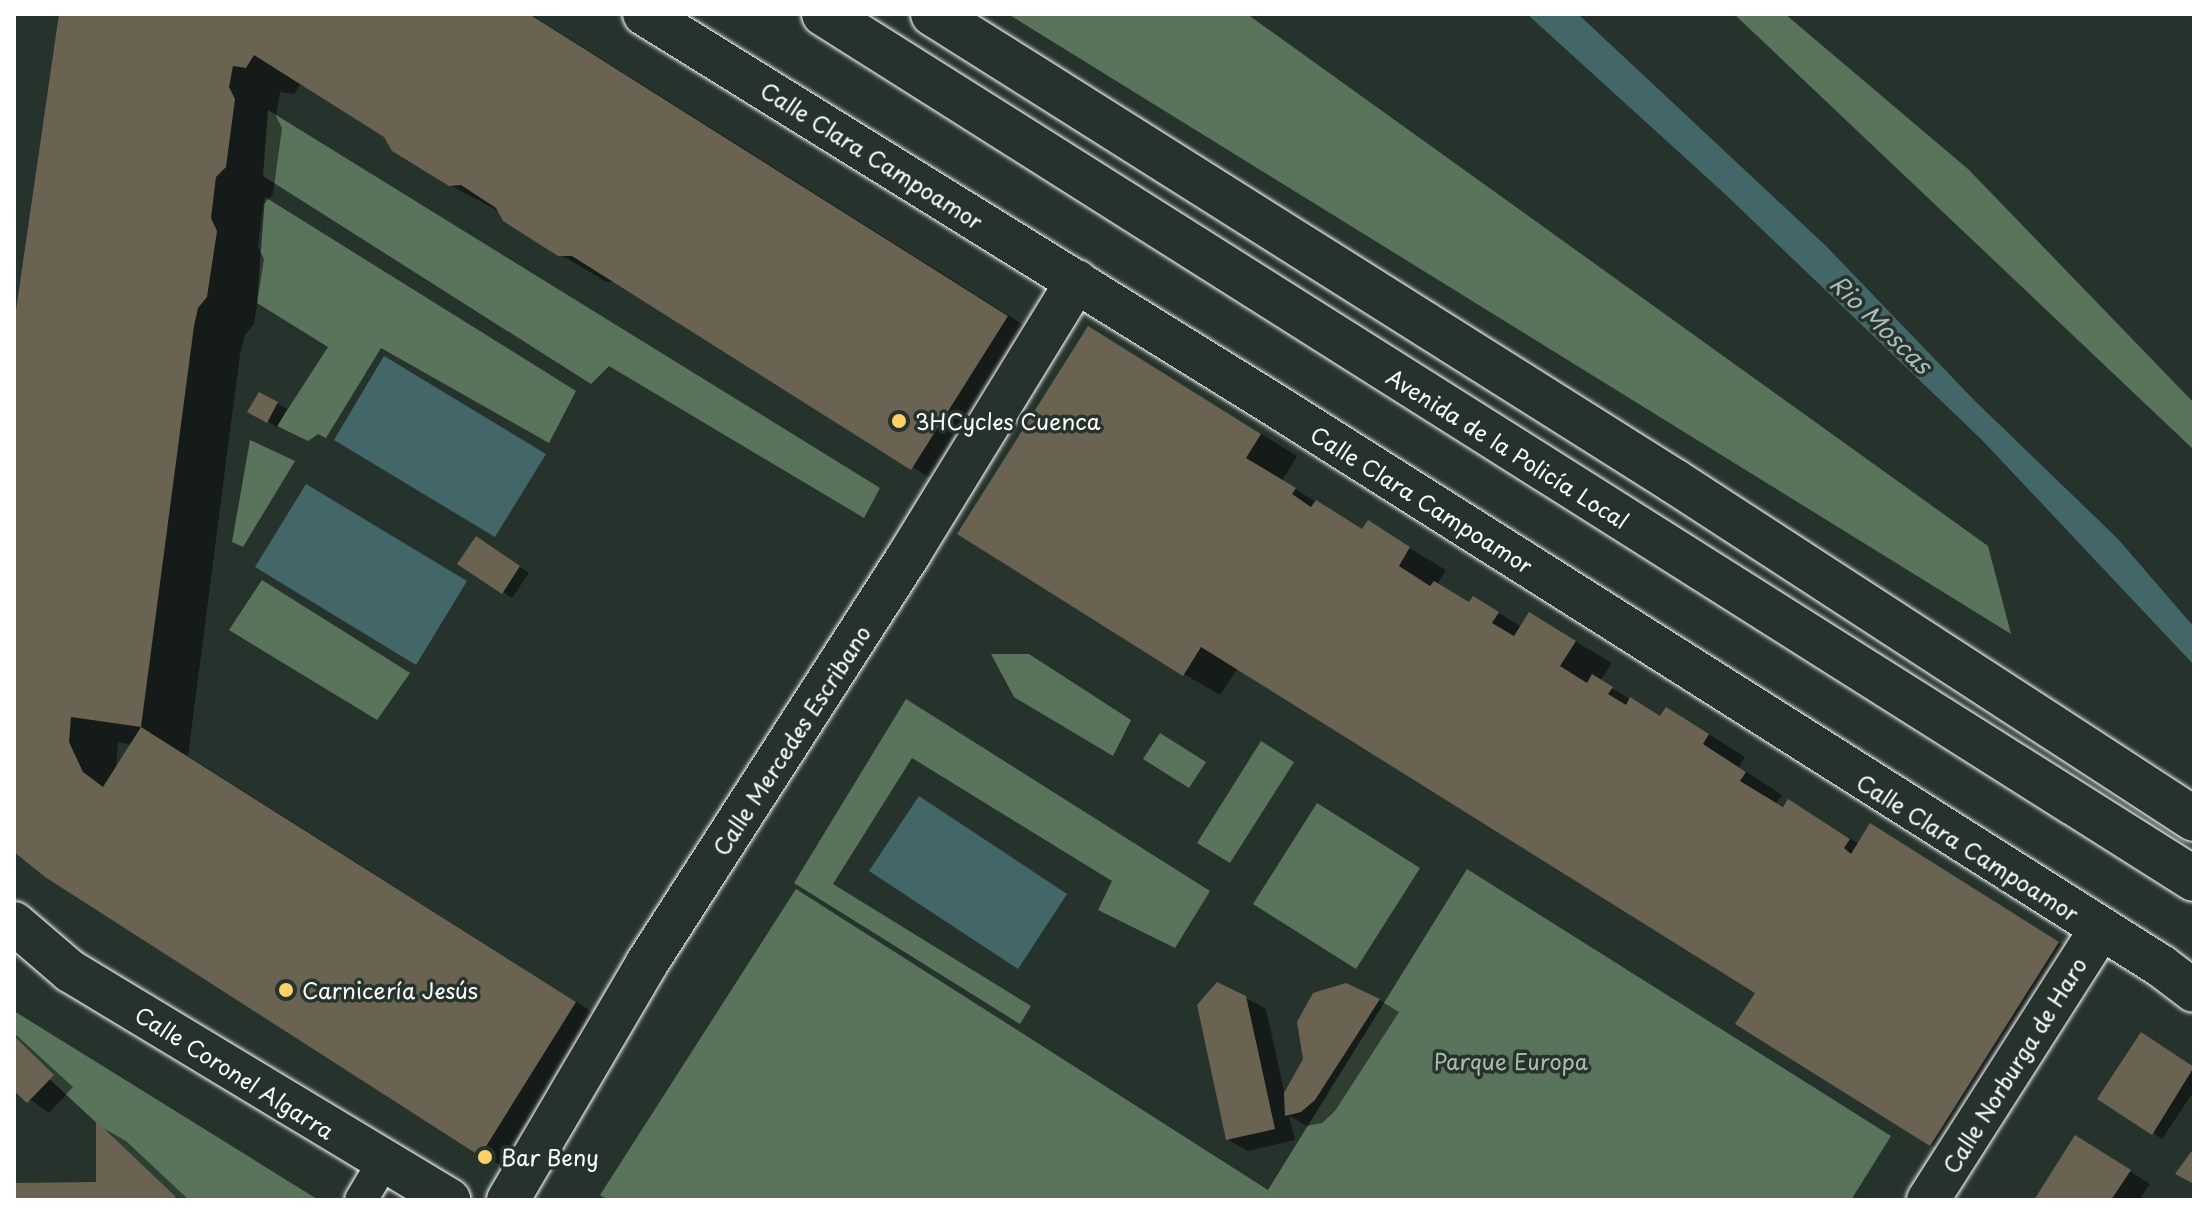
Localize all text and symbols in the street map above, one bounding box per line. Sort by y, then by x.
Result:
street label: Calle Clara Campoamor [755,75,989,235]
water label: Rio Moscas [1824,268,1938,380]
street label: Avenida de la Policía Local [1382,362,1634,534]
place label: 3HCycles Cuenca [915,408,1101,434]
marker: 3HCycles Cuenca [890,412,908,430]
street label: Calle Clara Campoamor [1305,419,1539,579]
street label: Calle Mercedes Escribano [706,619,876,861]
street label: Calle Clara Campoamor [1851,767,2085,927]
street label: Calle Norburga de Haro [1936,951,2092,1179]
place label: Carnicería Jesús [302,977,480,1003]
marker: Carnicería Jesús [277,981,295,999]
street label: Calle Coronel Algarra [130,1000,340,1144]
park label: Parque Europa [1434,1048,1588,1074]
place label: Bar Beny [501,1144,598,1170]
marker: Bar Beny [476,1148,494,1166]

